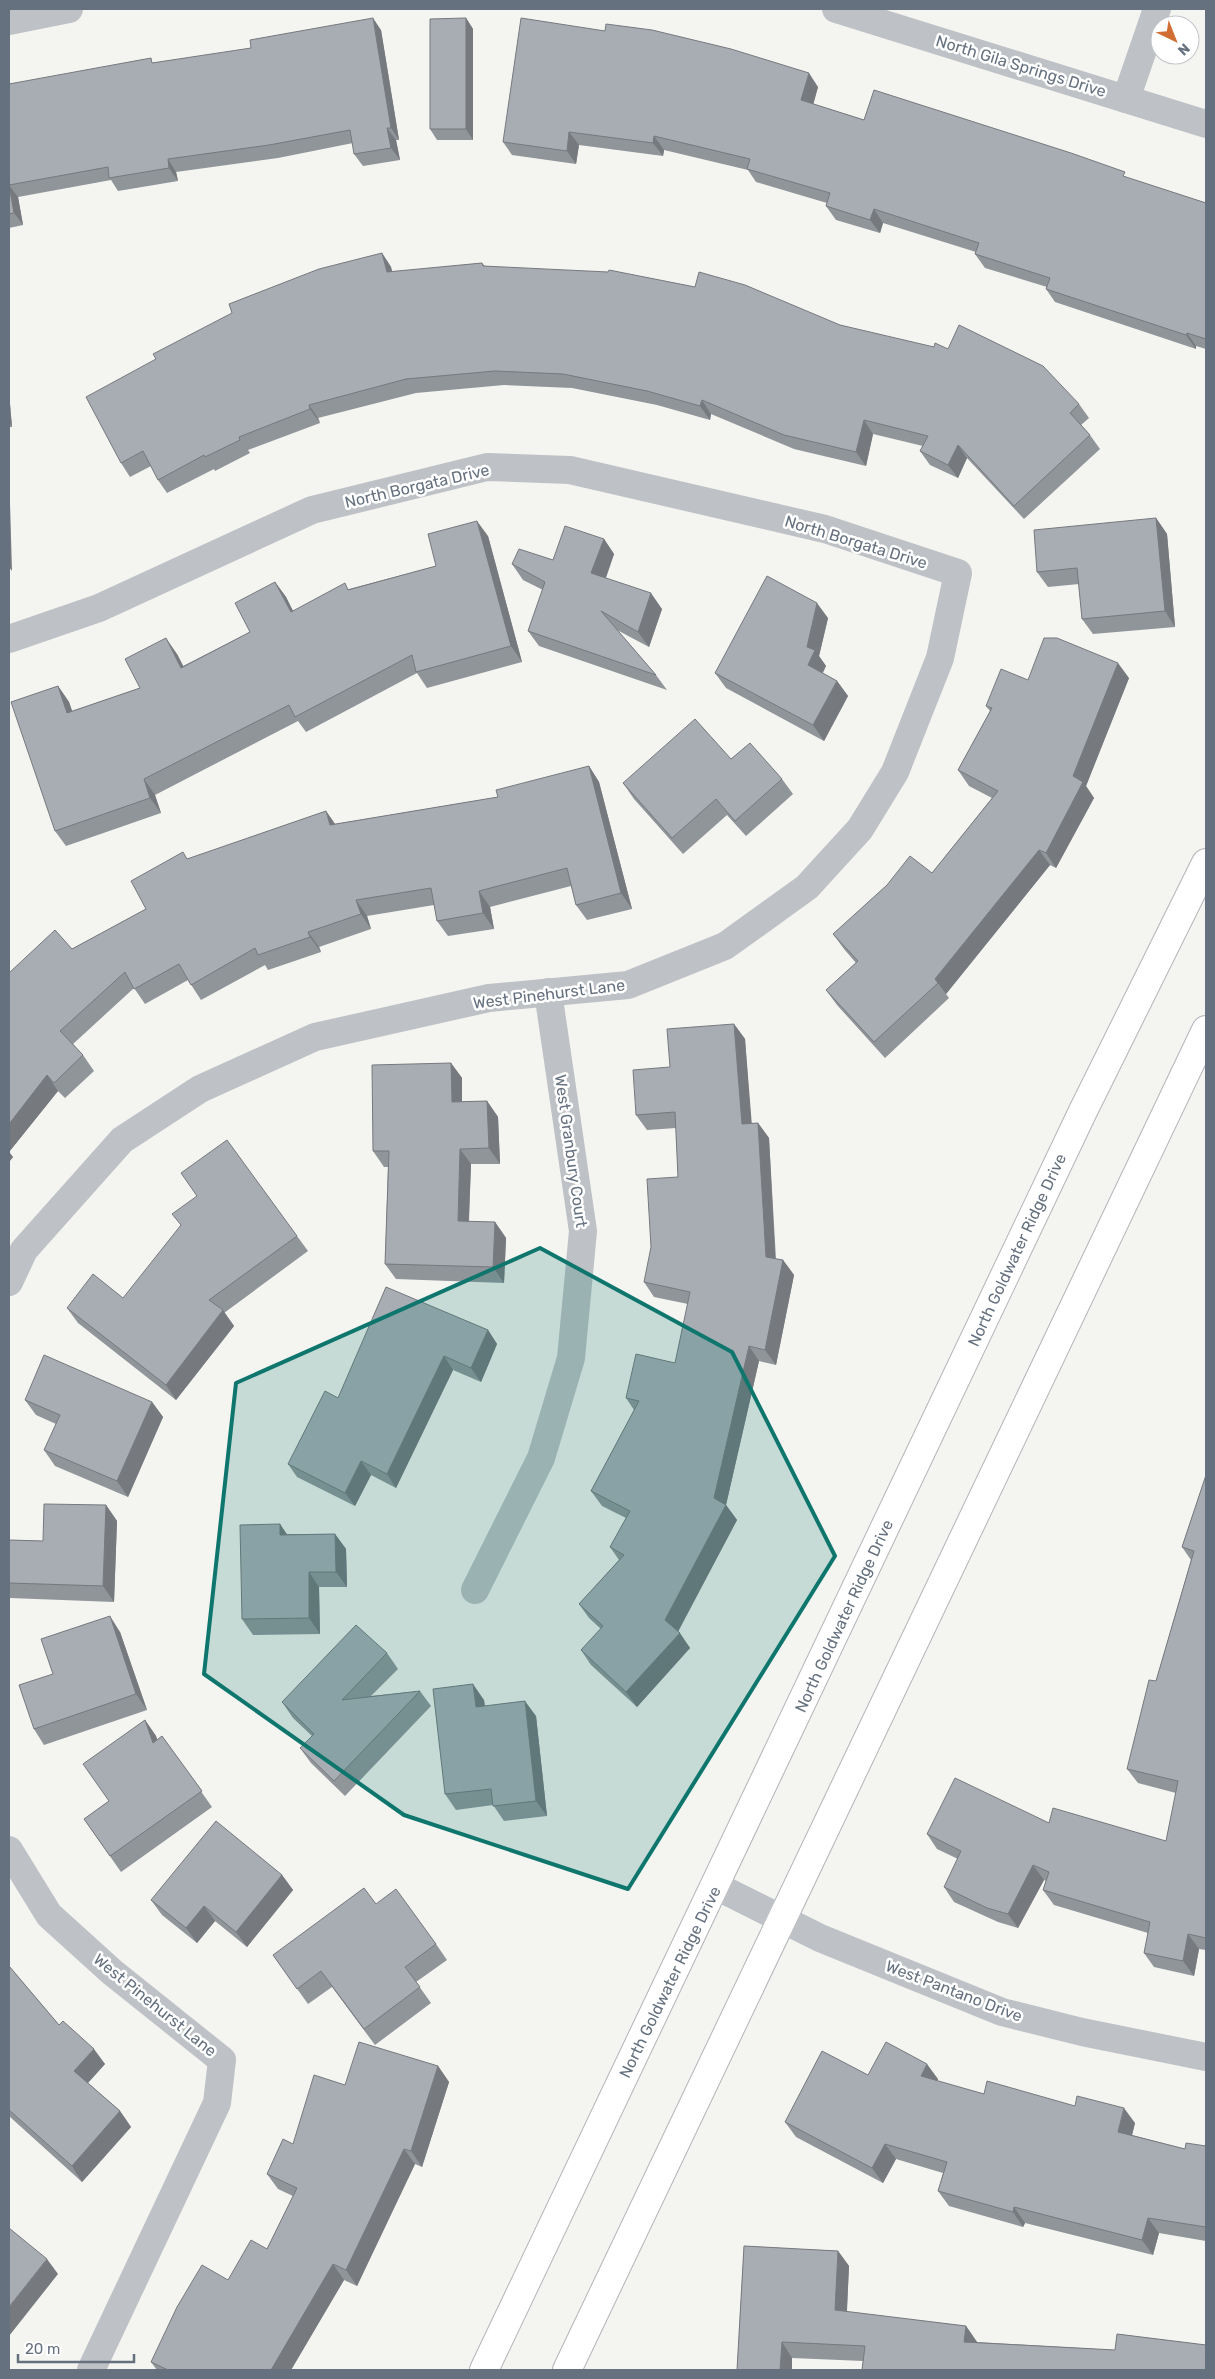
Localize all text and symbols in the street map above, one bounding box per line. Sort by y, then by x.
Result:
north arrow [1150,15,1200,65]
street label: North Gila Springs Drive [934,31,1108,101]
text: N [1174,39,1193,59]
street label: North Borgata Drive [343,460,491,512]
street label: North Borgata Drive [783,511,930,573]
street label: West Pinehurst Lane [472,975,626,1013]
street label: West Granbury Court [551,1073,591,1229]
street label: North Goldwater Ridge Drive [964,1150,1070,1350]
street label: North Goldwater Ridge Drive [791,1516,897,1716]
street label: North Goldwater Ridge Drive [615,1883,725,2081]
street label: West Pinehurst Lane [90,1950,220,2061]
street label: West Pantano Drive [883,1956,1025,2026]
scale bar [18,2332,134,2364]
text: 20 m [25,2340,60,2358]

